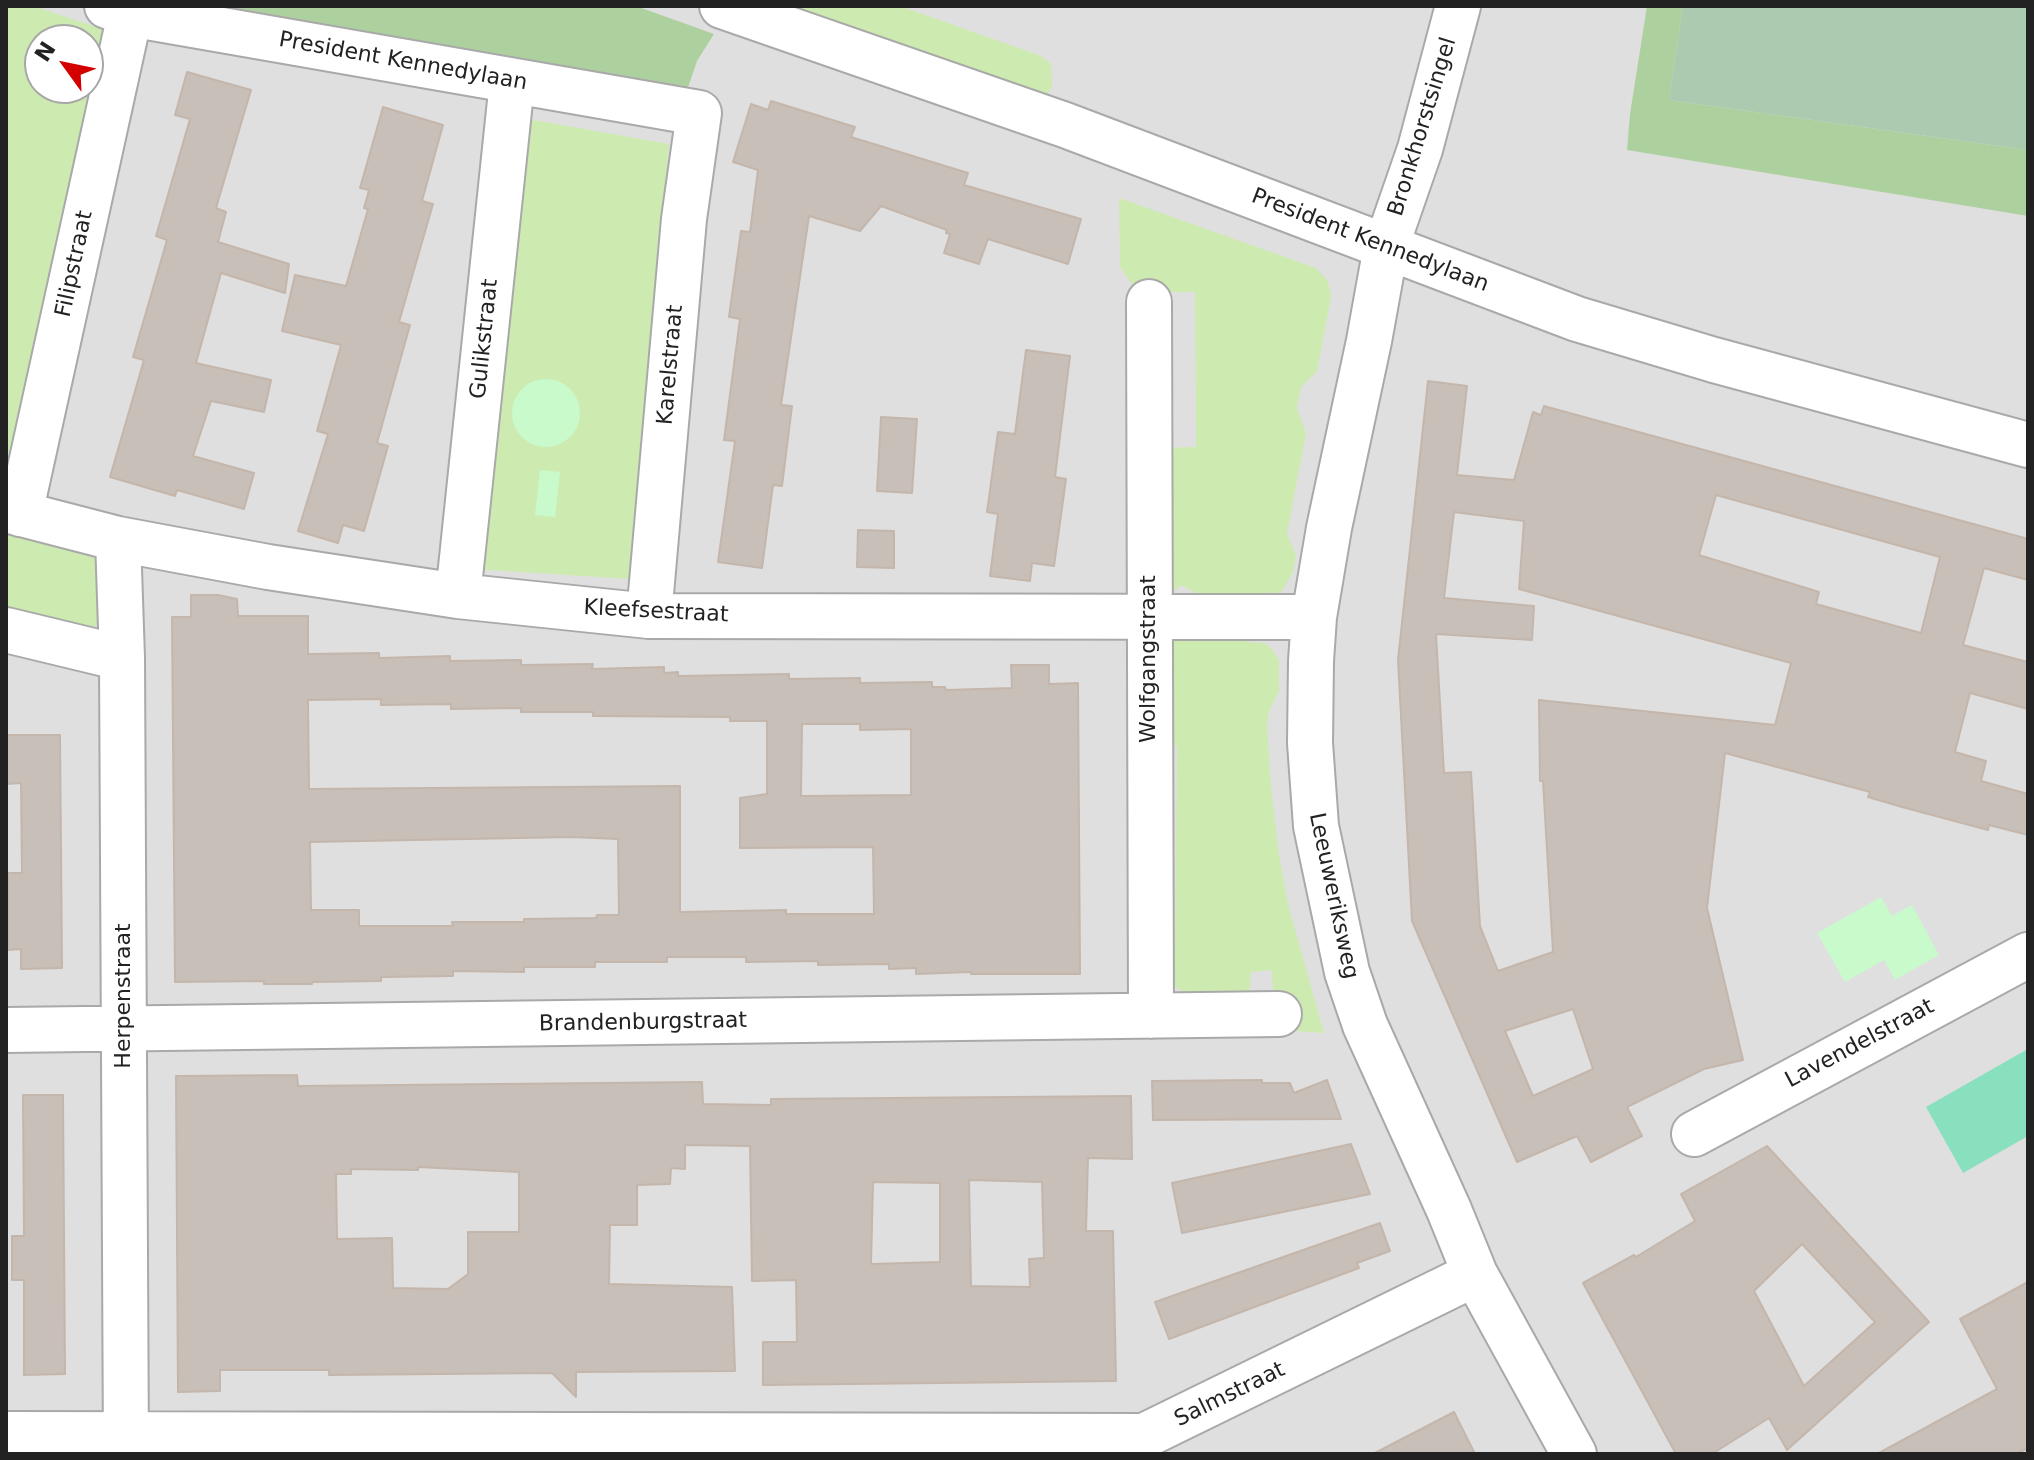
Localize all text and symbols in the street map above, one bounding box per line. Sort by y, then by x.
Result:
north arrow [24,24,104,104]
street label: President Kennedylaan [277,27,529,97]
street label: Bronkhorstsingel [1383,34,1463,220]
text: N [30,37,61,66]
street label: President Kennedylaan [1248,184,1492,298]
street label: Filipstraat [51,208,99,320]
street label: Gulikstraat [466,278,504,400]
street label: Karelstraat [653,304,689,426]
street label: Wolfgangstraat [1136,575,1162,743]
street label: Kleefsestraat [583,595,729,629]
street label: Leeuweriksweg [1302,810,1364,982]
street label: Herpenstraat [111,923,137,1069]
street label: Lavendelstraat [1781,994,1939,1094]
street label: Brandenburgstraat [539,1008,747,1038]
street label: Salmstraat [1170,1357,1290,1433]

